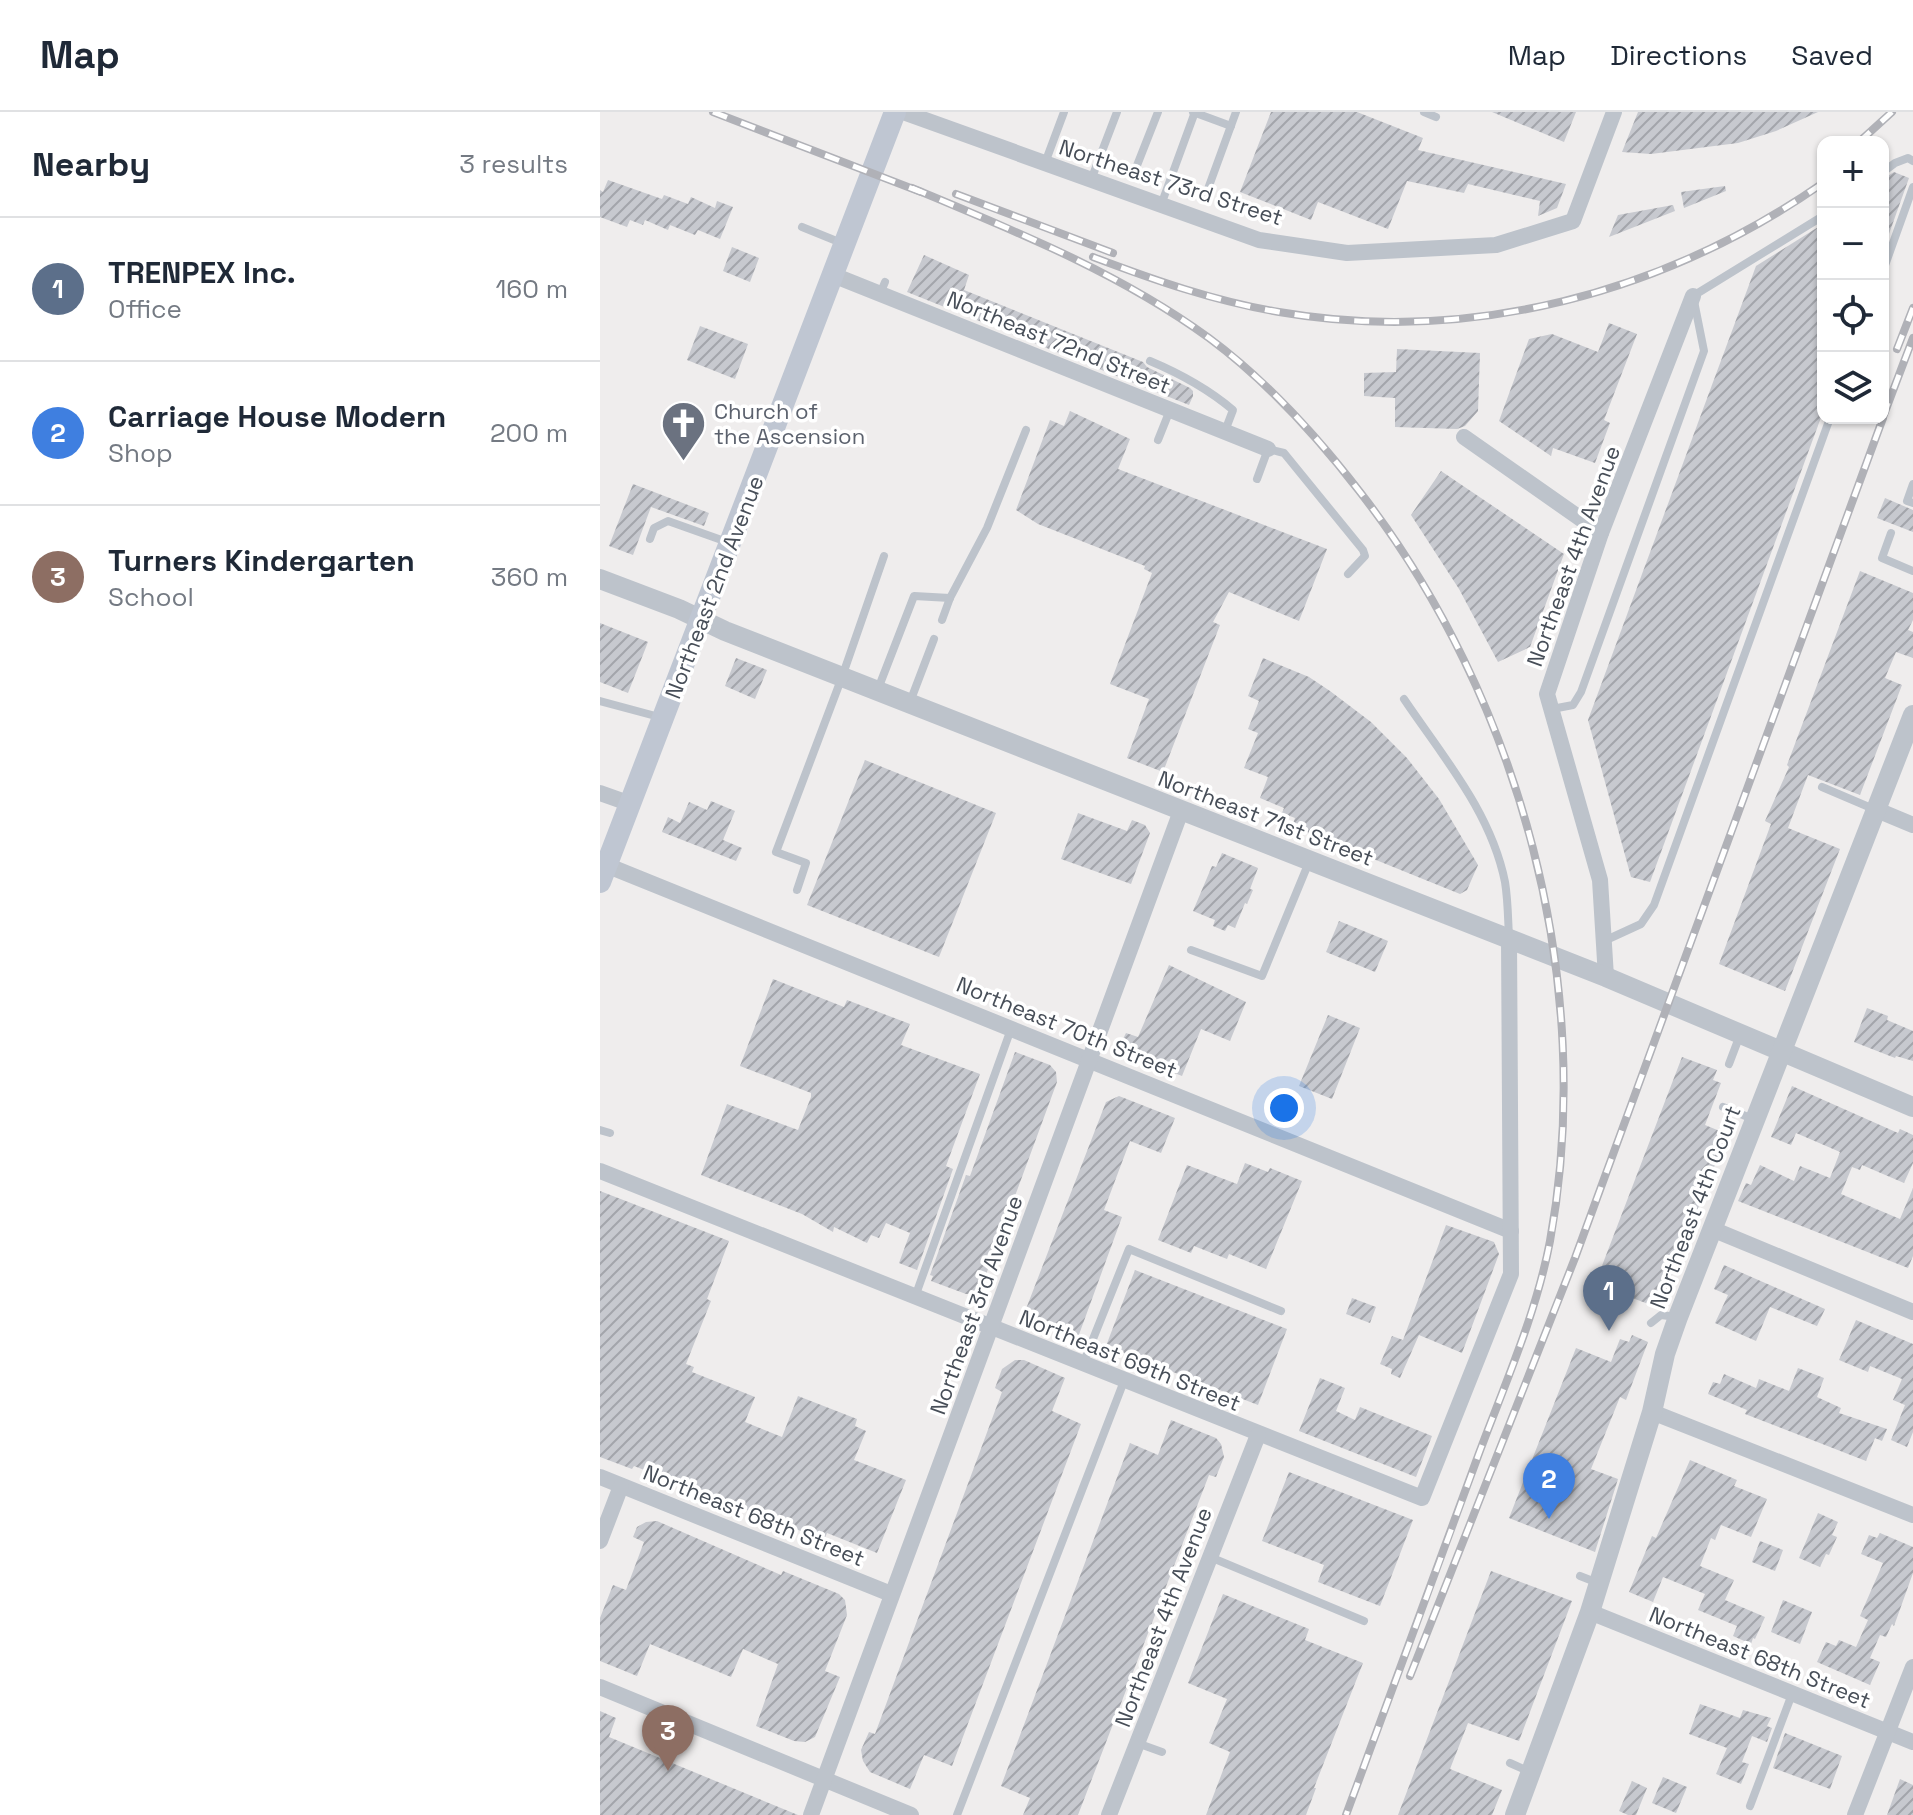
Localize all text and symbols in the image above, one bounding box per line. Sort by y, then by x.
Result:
text: Map [40,31,120,79]
text: Map [1508,37,1566,73]
text: Directions [1610,37,1747,73]
text: Saved [1791,37,1873,73]
street label: Northeast 73rd Street [1056,133,1286,231]
map controls [1817,136,1889,424]
button: + [1817,136,1889,208]
text: Nearby [32,143,150,186]
text: 3 results [459,147,568,181]
button: − [1817,208,1889,280]
text: TRENPEX Inc. [108,253,296,292]
text: 1 [52,272,64,306]
text: 160 m [496,272,568,306]
button: locate [1817,280,1889,352]
street label: Northeast 72nd Street [943,284,1175,400]
text: Office [108,292,182,326]
button: layers [1817,352,1889,424]
text: Carriage House Modern [108,397,446,436]
place label: Church of the Ascension [714,397,865,450]
church icon: Church of the Ascension [659,400,707,463]
text: 2 [50,416,66,450]
text: 200 m [490,416,568,450]
text: Shop [108,436,173,470]
street label: Northeast 4th Avenue [1520,442,1626,670]
street label: Northeast 2nd Avenue [658,471,770,703]
text: Turners Kindergarten [108,541,415,580]
text: 3 [50,560,66,594]
text: 360 m [491,560,568,594]
text: School [108,580,194,614]
street label: Northeast 71st Street [1154,764,1378,872]
street label: Northeast 70th Street [953,970,1181,1084]
your location [1264,1088,1304,1128]
street label: Northeast 4th Court [1643,1101,1747,1313]
street label: Northeast 3rd Avenue [923,1192,1029,1418]
pin: 1 [1583,1265,1635,1331]
street label: Northeast 69th Street [1015,1303,1245,1417]
pin: 2 [1523,1453,1575,1519]
street label: Northeast 68th Street [639,1458,869,1572]
street label: Northeast 4th Avenue [1108,1503,1218,1731]
street label: Northeast 68th Street [1645,1600,1875,1714]
pin: 3 [642,1705,694,1771]

